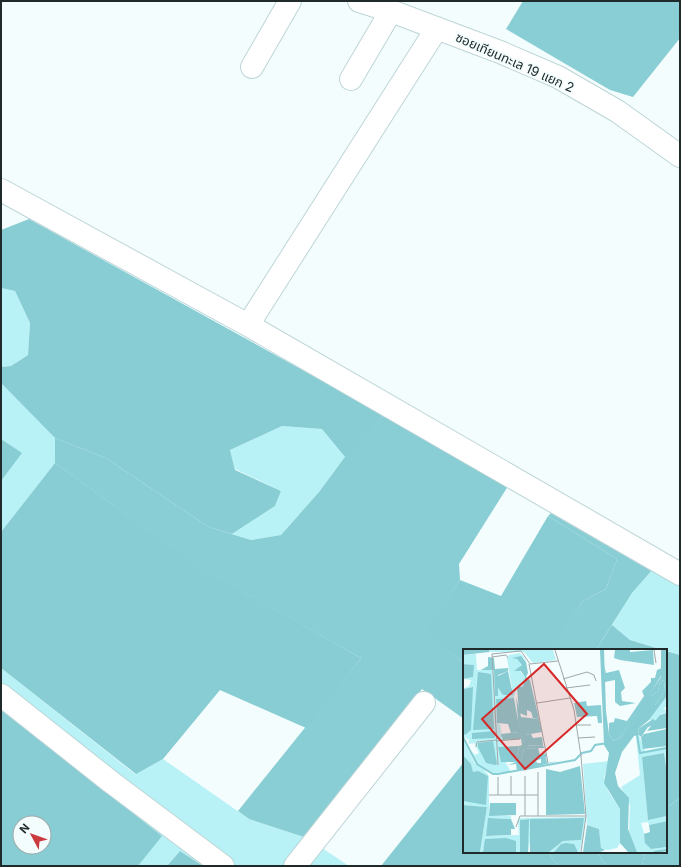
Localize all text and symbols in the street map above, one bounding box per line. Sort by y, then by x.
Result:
street label: ซอยเทียนทะเล 19 แยก 2 [453,29,577,95]
inset map [463,649,667,853]
north arrow [12,815,52,855]
text: N [16,821,32,836]

